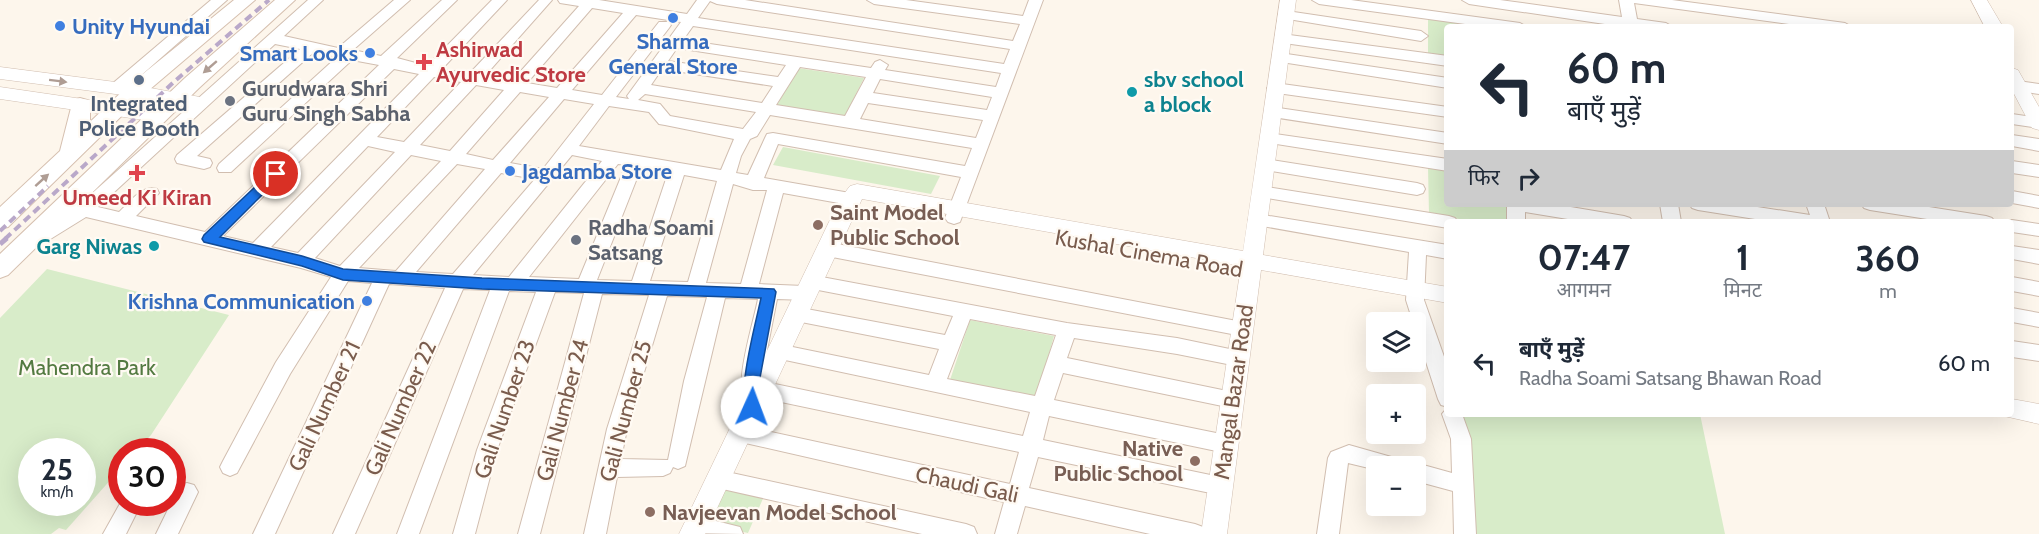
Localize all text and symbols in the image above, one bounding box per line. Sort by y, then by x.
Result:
marker: Sharma General Store [666,11,680,25]
place label: Unity Hyundai [72,13,210,40]
marker: Unity Hyundai [53,19,67,33]
place label: Sharma General Store [608,28,738,80]
place label: Ashirwad Ayurvedic Store [436,36,586,88]
place label: Smart Looks [240,40,358,67]
text: 60 m [1567,42,1666,94]
marker: Smart Looks [363,46,377,60]
icon: left [1468,48,1546,126]
marker: Ashirwad Ayurvedic Store [417,55,431,69]
one-way arrow [203,60,218,73]
place label: sbv school a block [1144,66,1244,118]
marker: Integrated Police Booth [132,73,146,87]
place label: Gurudwara Shri Guru Singh Sabha [242,75,410,127]
one-way arrow [49,76,68,86]
marker: sbv school a block [1125,85,1139,99]
place label: Integrated Police Booth [78,90,200,142]
marker: Gurudwara Shri Guru Singh Sabha [223,94,237,108]
text: बाएँ मुड़ें [1567,94,1641,127]
pin [250,148,301,199]
icon: arrive [259,157,292,190]
place label: Jagdamba Store [521,158,672,185]
icon: right [1512,162,1545,195]
marker: Umeed Ki Kiran [128,164,146,182]
marker: Jagdamba Store [503,164,517,178]
text: फिर [1468,164,1500,191]
one-way arrow [34,174,49,187]
place label: Umeed Ki Kiran [62,184,212,211]
place label: Saint Model Public School [830,199,960,251]
place label: Radha Soami Satsang [588,214,714,266]
marker: Saint Model Public School [811,218,825,232]
street label: Kushal Cinema Road [1053,224,1245,283]
place label: Garg Niwas [37,233,142,260]
marker: Radha Soami Satsang [569,233,583,247]
text: 07:47 [1538,235,1630,279]
text: 1 [1736,235,1749,279]
text: 360 [1855,236,1920,280]
marker: Garg Niwas [147,239,161,253]
text: आगमन [1556,278,1611,302]
text: मिनट [1724,278,1762,302]
text: m [1879,279,1897,303]
place label: Krishna Communication [127,288,355,315]
marker: Krishna Communication [360,294,374,308]
street label: Mangal Bazar Road [1208,303,1259,481]
map controls [1366,312,1426,516]
button: layers [1366,312,1426,372]
street label: Gali Number 23 [468,336,541,482]
street label: Gali Number 24 [531,336,594,484]
text: बाएँ मुड़ें [1519,336,1584,363]
street label: Gali Number 21 [283,337,366,475]
street label: Gali Number 22 [359,337,442,480]
street label: Gali Number 25 [594,338,657,485]
icon: left [1468,347,1501,380]
text: 60 m [1938,350,1990,377]
park label: Mahendra Park [18,354,156,381]
text: Radha Soami Satsang Bhawan Road [1519,366,1822,390]
position arrow [720,375,784,439]
button: + [1366,384,1426,444]
place label: Native Public School [1054,435,1183,487]
speed limit sign: 30 [108,438,186,516]
text: 25 [41,451,73,488]
marker: Native Public School [1188,454,1202,468]
button: − [1366,456,1426,516]
street label: Chaudi Gali [913,460,1021,509]
text: km/h [41,483,73,501]
place label: Navjeevan Model School [662,499,897,526]
marker: Navjeevan Model School [643,505,657,519]

